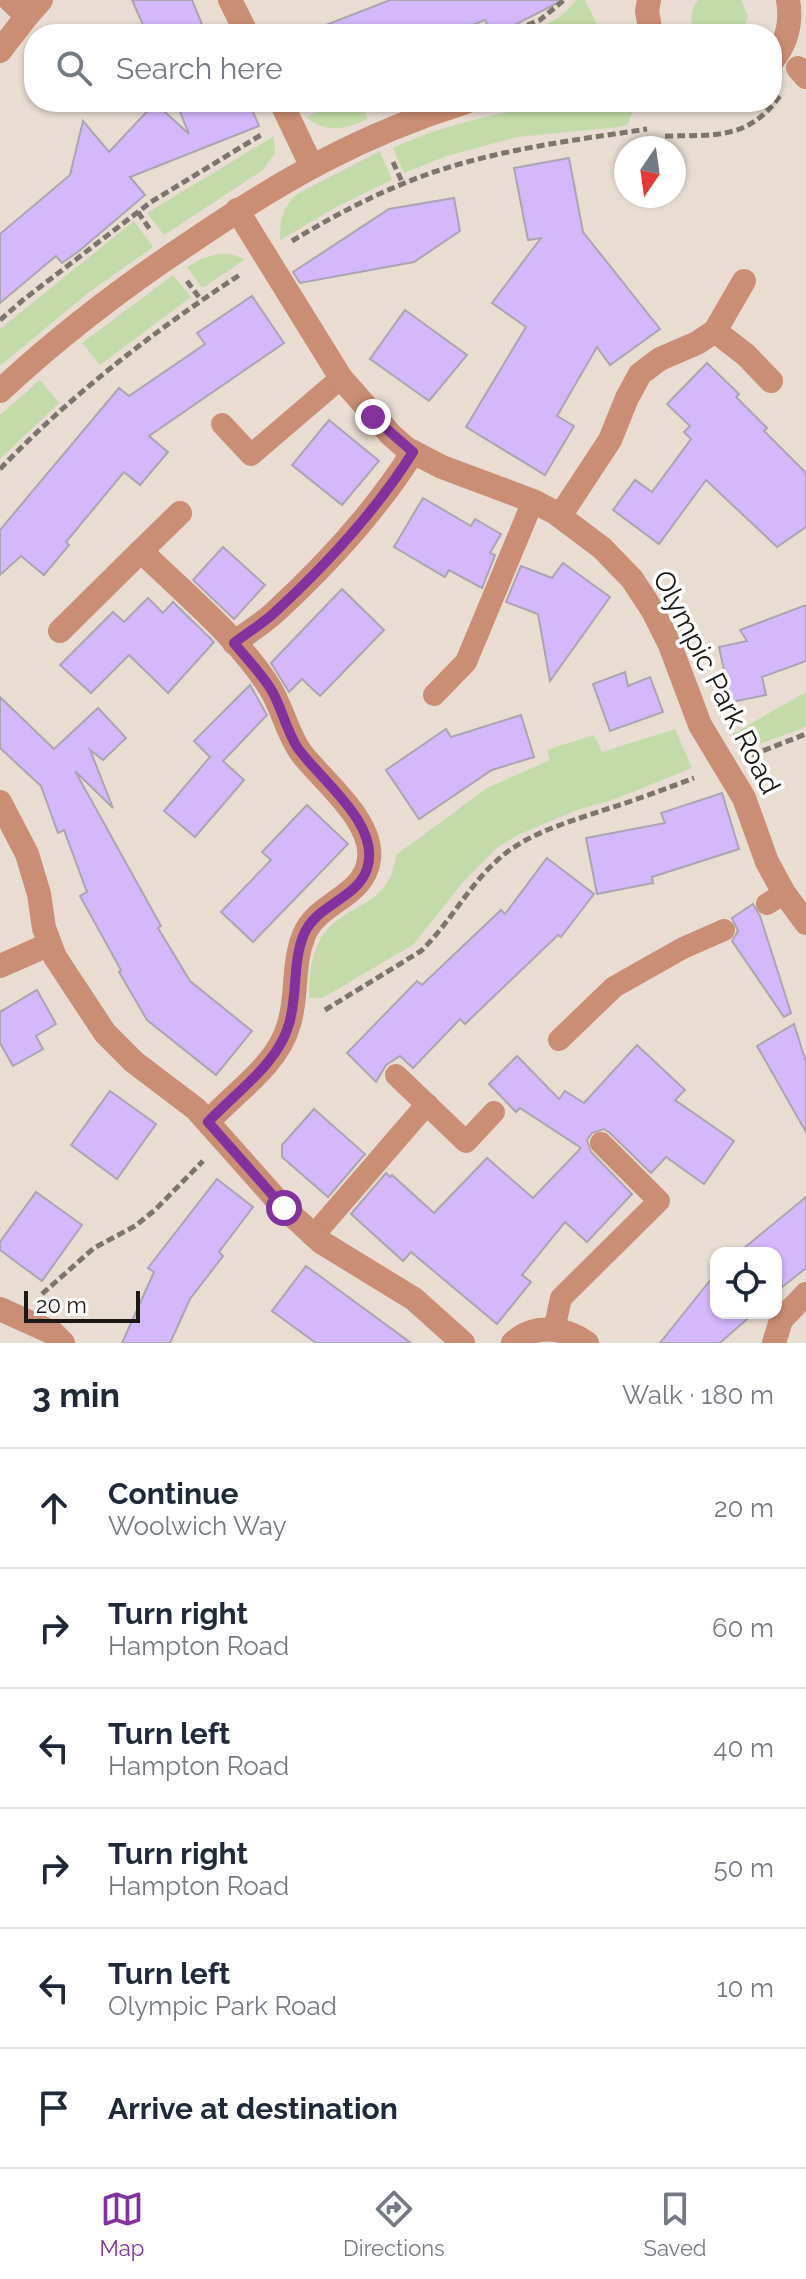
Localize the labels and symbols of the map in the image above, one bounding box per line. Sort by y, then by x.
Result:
north arrow [614,136,686,208]
route end [355,399,391,435]
street label: Olympic Park Road [646,565,787,800]
route start [266,1190,302,1226]
scale bar [24,1287,140,1323]

